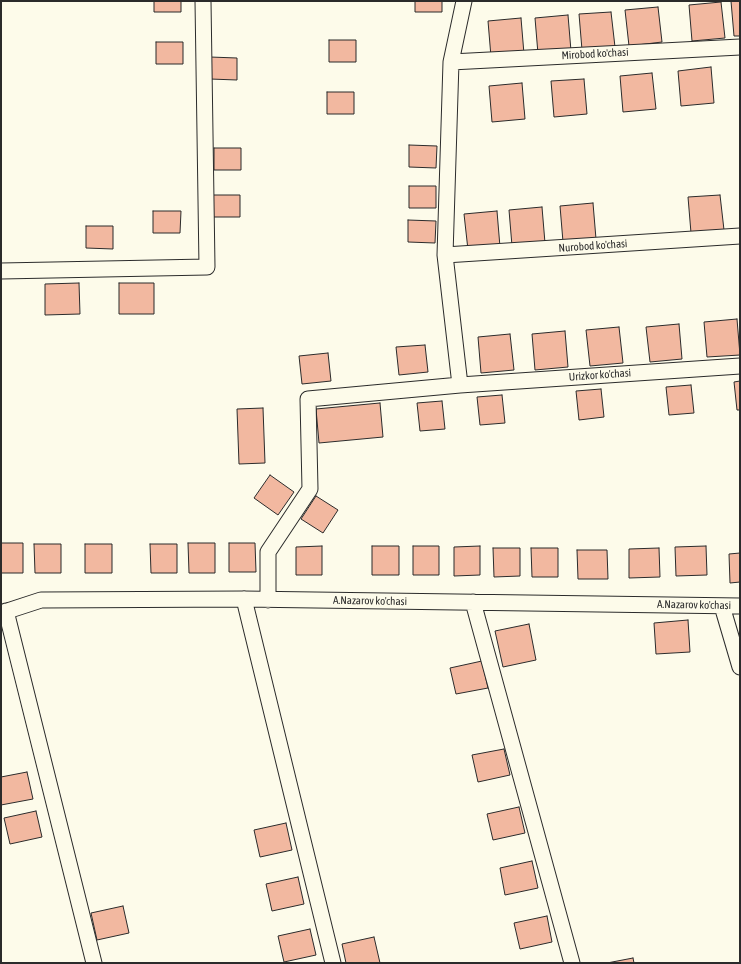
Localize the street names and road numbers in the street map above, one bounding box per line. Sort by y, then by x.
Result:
street label: Mirobod ko'chasi [561,46,629,62]
street label: Nurobod ko'chasi [558,237,628,255]
street label: Urizkor ko'chasi [568,366,632,384]
street label: A.Nazarov ko'chasi [333,594,407,608]
street label: A.Nazarov ko'chasi [657,598,731,612]

